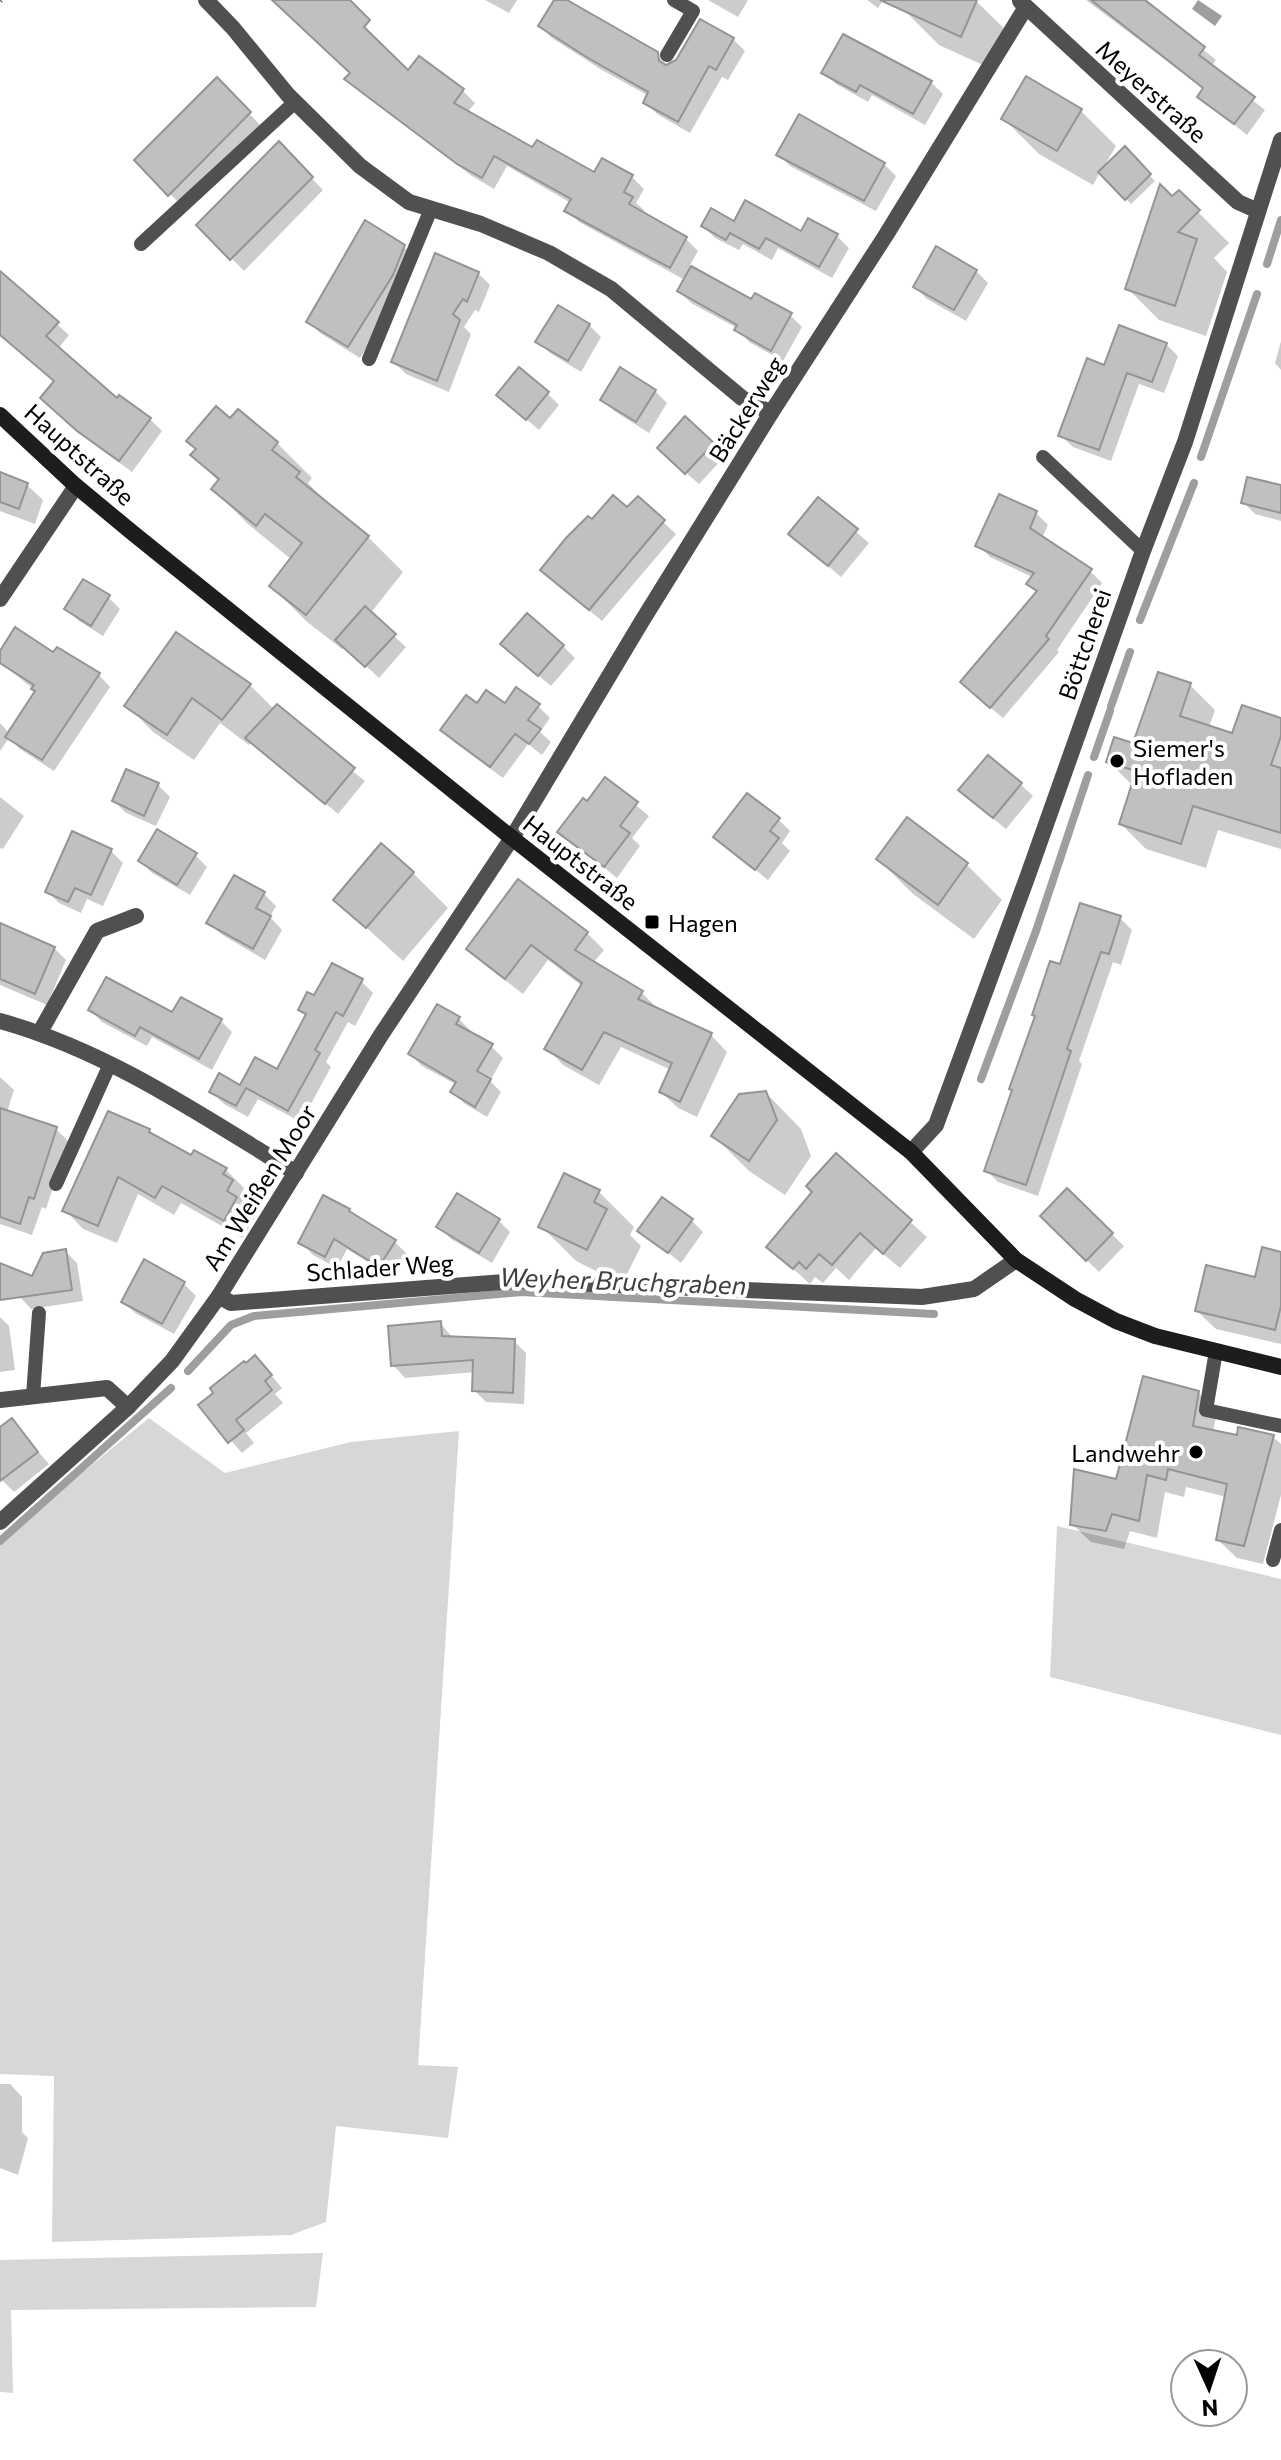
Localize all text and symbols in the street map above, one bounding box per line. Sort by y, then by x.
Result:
street label: Meyerstraße [1091,34,1213,148]
street label: Bäckerweg [702,351,790,467]
street label: Hauptstraße [19,397,141,511]
street label: Böttcherei [1051,585,1117,703]
place label: Siemer's Hofladen [1133,733,1234,790]
marker: Siemer's Hofladen [1108,752,1126,770]
street label: Hauptstraße [518,808,644,916]
place label: Hagen [668,908,738,937]
marker: Hagen [643,913,661,931]
street label: Am Weißen Moor [196,1098,322,1275]
street label: Schlader Weg [305,1247,455,1287]
water label: Weyher Bruchgraben [499,1260,747,1300]
place label: Landwehr [1071,1438,1180,1467]
marker: Landwehr [1187,1443,1205,1461]
north arrow [1169,2348,1249,2428]
text: N [1201,2395,1219,2422]

